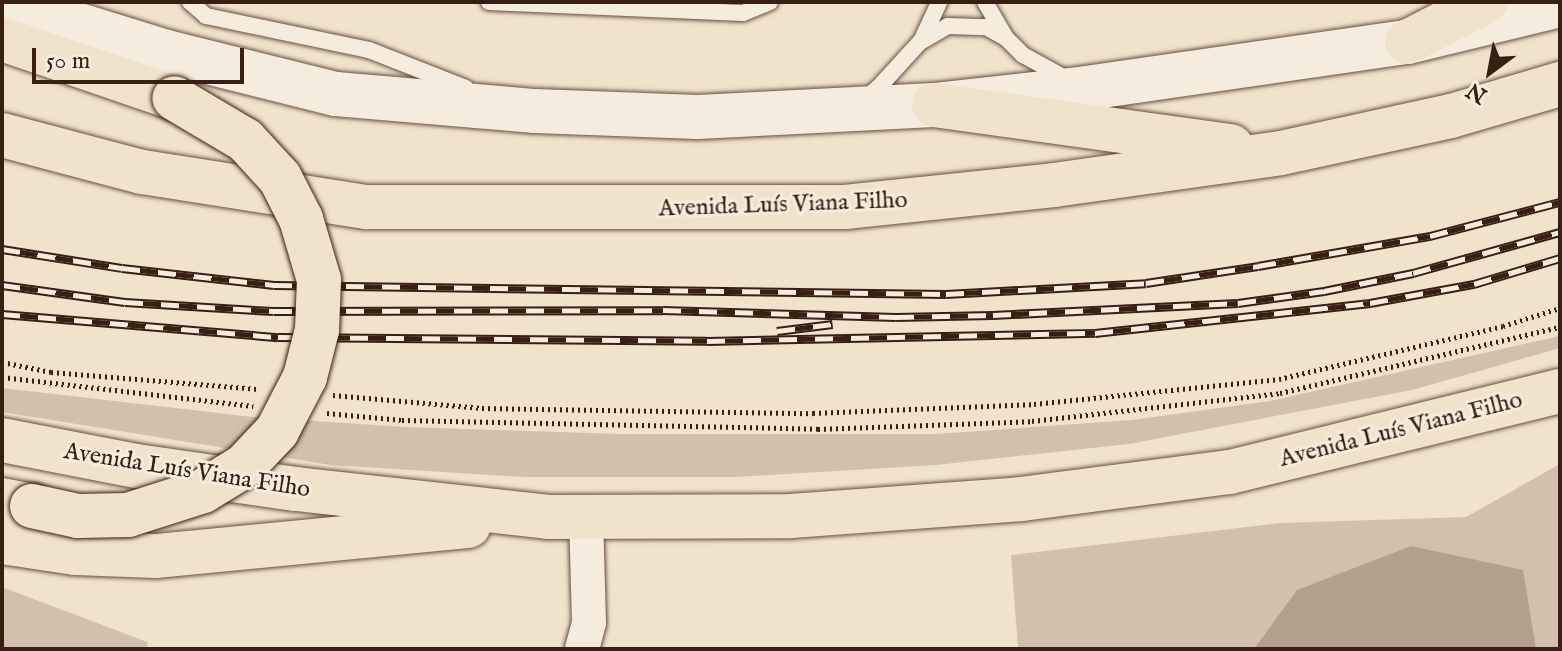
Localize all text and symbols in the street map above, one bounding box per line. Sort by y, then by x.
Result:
scale bar [36,32,248,82]
north arrow [1450,32,1530,112]
text: 50 m [46,46,90,77]
text: N [1462,75,1493,109]
street label: Avenida Luís Viana Filho [658,186,908,224]
street label: Avenida Luís Viana Filho [1277,386,1525,474]
street label: Avenida Luís Viana Filho [62,437,312,505]

